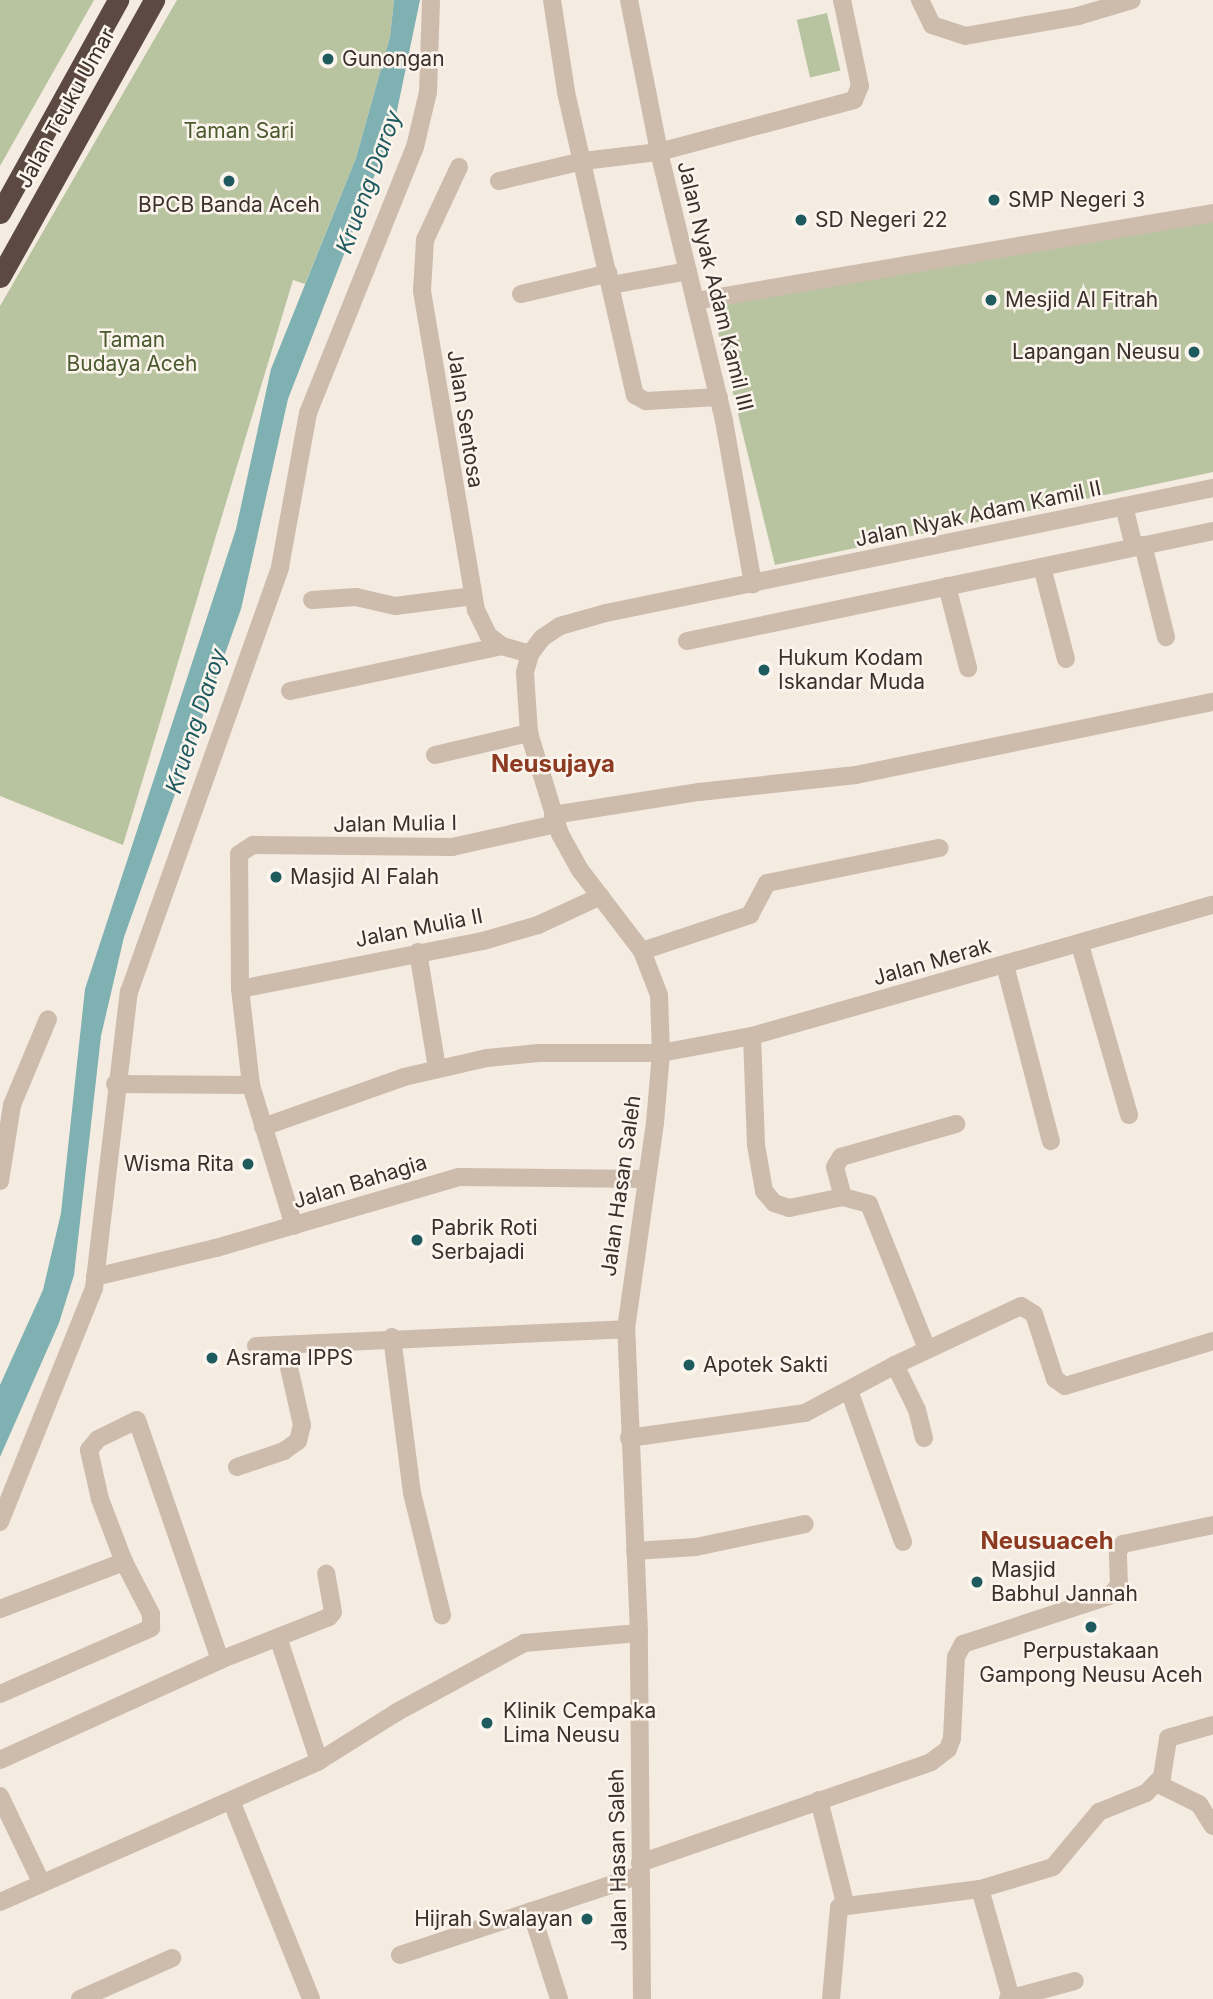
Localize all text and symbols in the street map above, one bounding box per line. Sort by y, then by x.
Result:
street label: Jalan Teuku Umar [12,24,120,192]
place label: Gunongan [342,46,445,72]
marker: Gunongan [320,51,336,67]
water label: Krueng Daroy [330,107,408,257]
park label: Taman Sari [184,118,294,144]
street label: Jalan Nyak Adam Kamil III [672,158,758,414]
marker: BPCB Banda Aceh [221,173,237,189]
place label: SMP Negeri 3 [1008,187,1145,213]
place label: BPCB Banda Aceh [138,192,320,218]
marker: SMP Negeri 3 [986,192,1002,208]
place label: SD Negeri 22 [815,207,948,233]
marker: SD Negeri 22 [793,212,809,228]
place label: Mesjid Al Fitrah [1005,287,1158,313]
marker: Mesjid Al Fitrah [983,292,999,308]
park label: Taman Budaya Aceh [66,327,198,377]
place label: Lapangan Neusu [1012,339,1180,365]
marker: Lapangan Neusu [1186,344,1202,360]
street label: Jalan Sentosa [442,348,488,490]
street label: Jalan Nyak Adam Kamil II [853,476,1103,552]
water label: Krueng Daroy [160,645,232,797]
place label: Hukum Kodam Iskandar Muda [778,645,925,695]
marker: Hukum Kodam Iskandar Muda [756,662,772,678]
district label: Neusujaya [491,750,615,778]
street label: Jalan Mulia I [333,810,457,838]
place label: Masjid Al Falah [290,864,439,890]
marker: Masjid Al Falah [268,869,284,885]
street label: Jalan Mulia II [353,903,485,953]
street label: Jalan Merak [870,933,994,991]
street label: Jalan Hasan Saleh [596,1094,646,1278]
street label: Jalan Bahagia [290,1150,430,1214]
place label: Wisma Rita [124,1151,234,1177]
marker: Wisma Rita [240,1156,256,1172]
place label: Pabrik Roti Serbajadi [431,1215,538,1265]
marker: Pabrik Roti Serbajadi [409,1232,425,1248]
place label: Asrama IPPS [226,1345,353,1371]
marker: Asrama IPPS [204,1350,220,1366]
place label: Apotek Sakti [703,1352,828,1378]
marker: Apotek Sakti [681,1357,697,1373]
district label: Neusuaceh [980,1527,1114,1555]
place label: Masjid Babhul Jannah [991,1557,1138,1607]
marker: Masjid Babhul Jannah [969,1574,985,1590]
marker: Perpustakaan Gampong Neusu Aceh [1083,1619,1099,1635]
place label: Perpustakaan Gampong Neusu Aceh [979,1638,1203,1688]
place label: Klinik Cempaka Lima Neusu [503,1698,656,1748]
marker: Klinik Cempaka Lima Neusu [477,1713,497,1733]
street label: Jalan Hasan Saleh [604,1769,632,1951]
place label: Hijrah Swalayan [414,1906,573,1932]
marker: Hijrah Swalayan [579,1911,595,1927]

